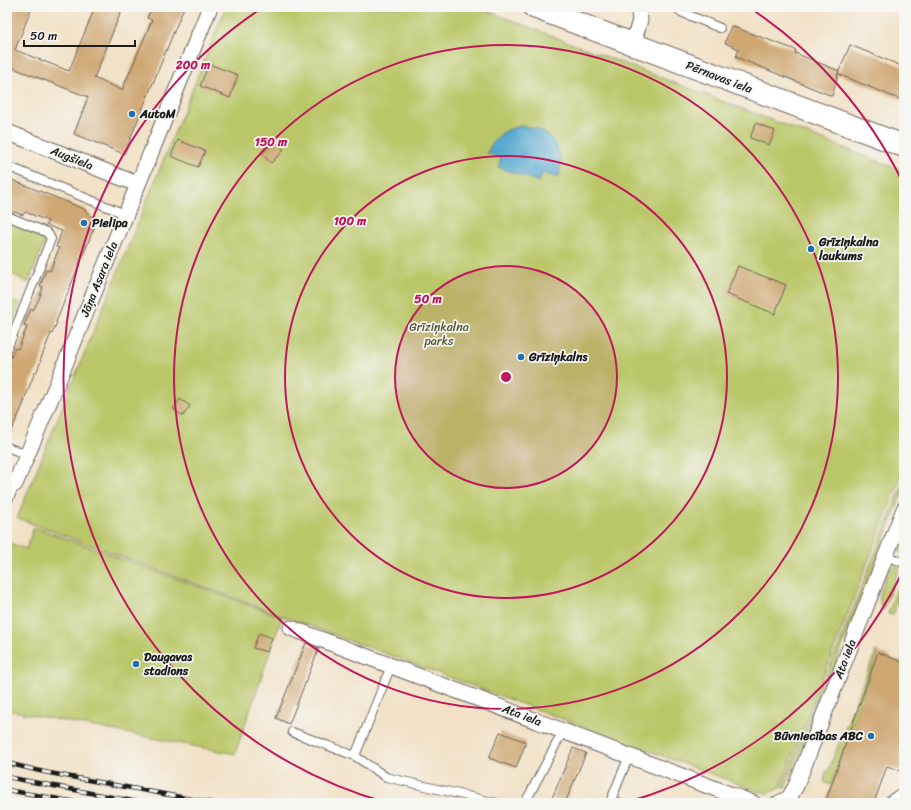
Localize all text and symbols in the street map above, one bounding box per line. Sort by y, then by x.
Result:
scale bar [24,22,135,48]
text: 50 m [30,25,57,47]
text: 200 m [175,54,211,76]
street label: Pērnavas iela [682,54,757,100]
place label: AutoM [139,103,176,125]
marker: AutoM [127,109,137,119]
text: 150 m [255,131,288,153]
street label: Augšiela [46,139,97,177]
text: 100 m [334,210,367,232]
place label: Pielipa [92,212,128,234]
marker: Pielipa [79,218,89,228]
place label: Grīziņkalna laukums [818,231,879,267]
street label: Jāņa Asara iela [74,238,124,321]
marker: Grīziņkalna laukums [806,244,816,254]
text: 50 m [414,288,442,310]
park label: Grīziņkalna parks [409,316,469,352]
place label: Grīziņkalns [528,346,588,368]
marker: Grīziņkalns [516,352,526,362]
centre of rings [499,370,513,384]
street label: Ata iela [827,636,863,683]
place label: Daugavas stadions [143,646,193,682]
marker: Daugavas stadions [131,659,141,669]
street label: Ata iela [498,697,545,733]
place label: Būvniecības ABC [774,725,863,747]
marker: Būvniecības ABC [866,731,876,741]

